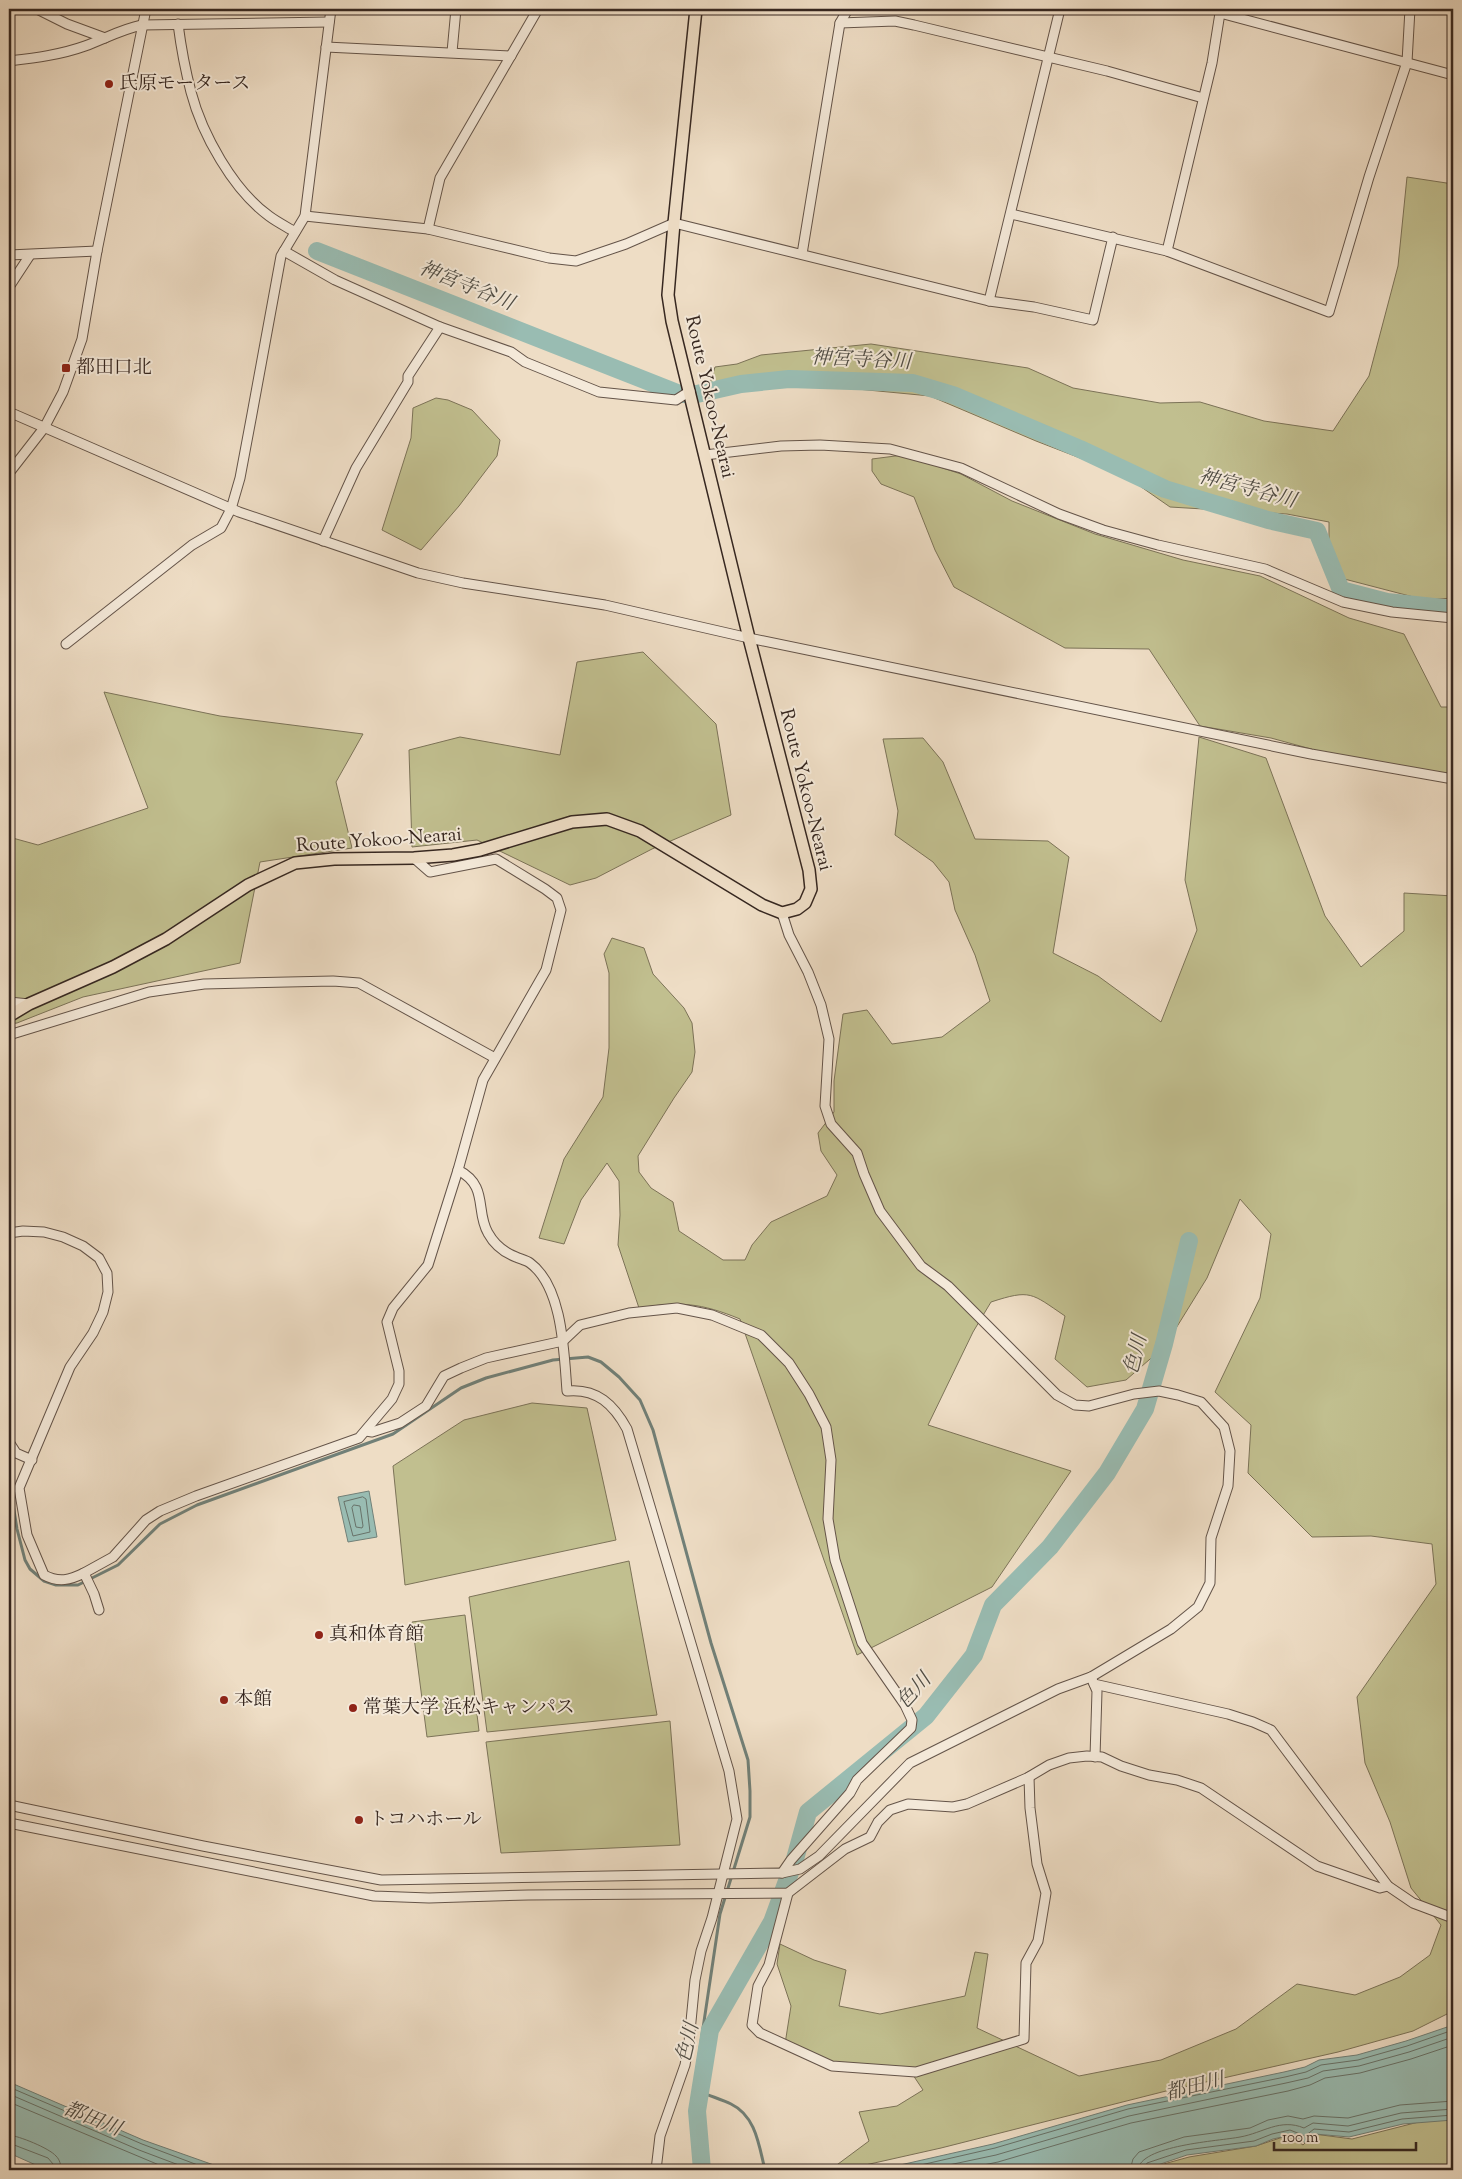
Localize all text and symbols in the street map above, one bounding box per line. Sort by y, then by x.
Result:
place label: 氏原モータース [119,71,250,98]
marker: 氏原モータース [103,78,115,90]
water label: 神宮寺谷川 [414,255,520,320]
street label: Route Yokoo-Nearai [677,313,741,481]
water label: 神宮寺谷川 [810,344,914,378]
place label: 都田口北 [76,355,152,382]
marker: 都田口北 [60,362,72,374]
water label: 神宮寺谷川 [1195,463,1301,517]
street label: Route Yokoo-Nearai [772,706,838,874]
street label: Route Yokoo-Nearai [295,822,463,860]
water label: 色川 [1118,1330,1156,1378]
place label: 真和体育館 [329,1622,424,1649]
marker: 真和体育館 [313,1629,325,1641]
water label: 色川 [891,1666,940,1717]
place label: 本館 [234,1687,272,1714]
marker: 本館 [218,1694,230,1706]
place label: 常葉大学 浜松キャンパス [363,1695,575,1722]
marker: 常葉大学 浜松キャンパス [347,1702,359,1714]
place label: トコハホール [369,1807,482,1834]
marker: トコハホール [353,1814,365,1826]
water label: 色川 [670,2018,708,2066]
water label: 都田川 [1162,2066,1230,2109]
water label: 都田川 [59,2095,127,2145]
scale bar [1274,2119,1417,2151]
text: 100 m [1282,2128,1319,2149]

